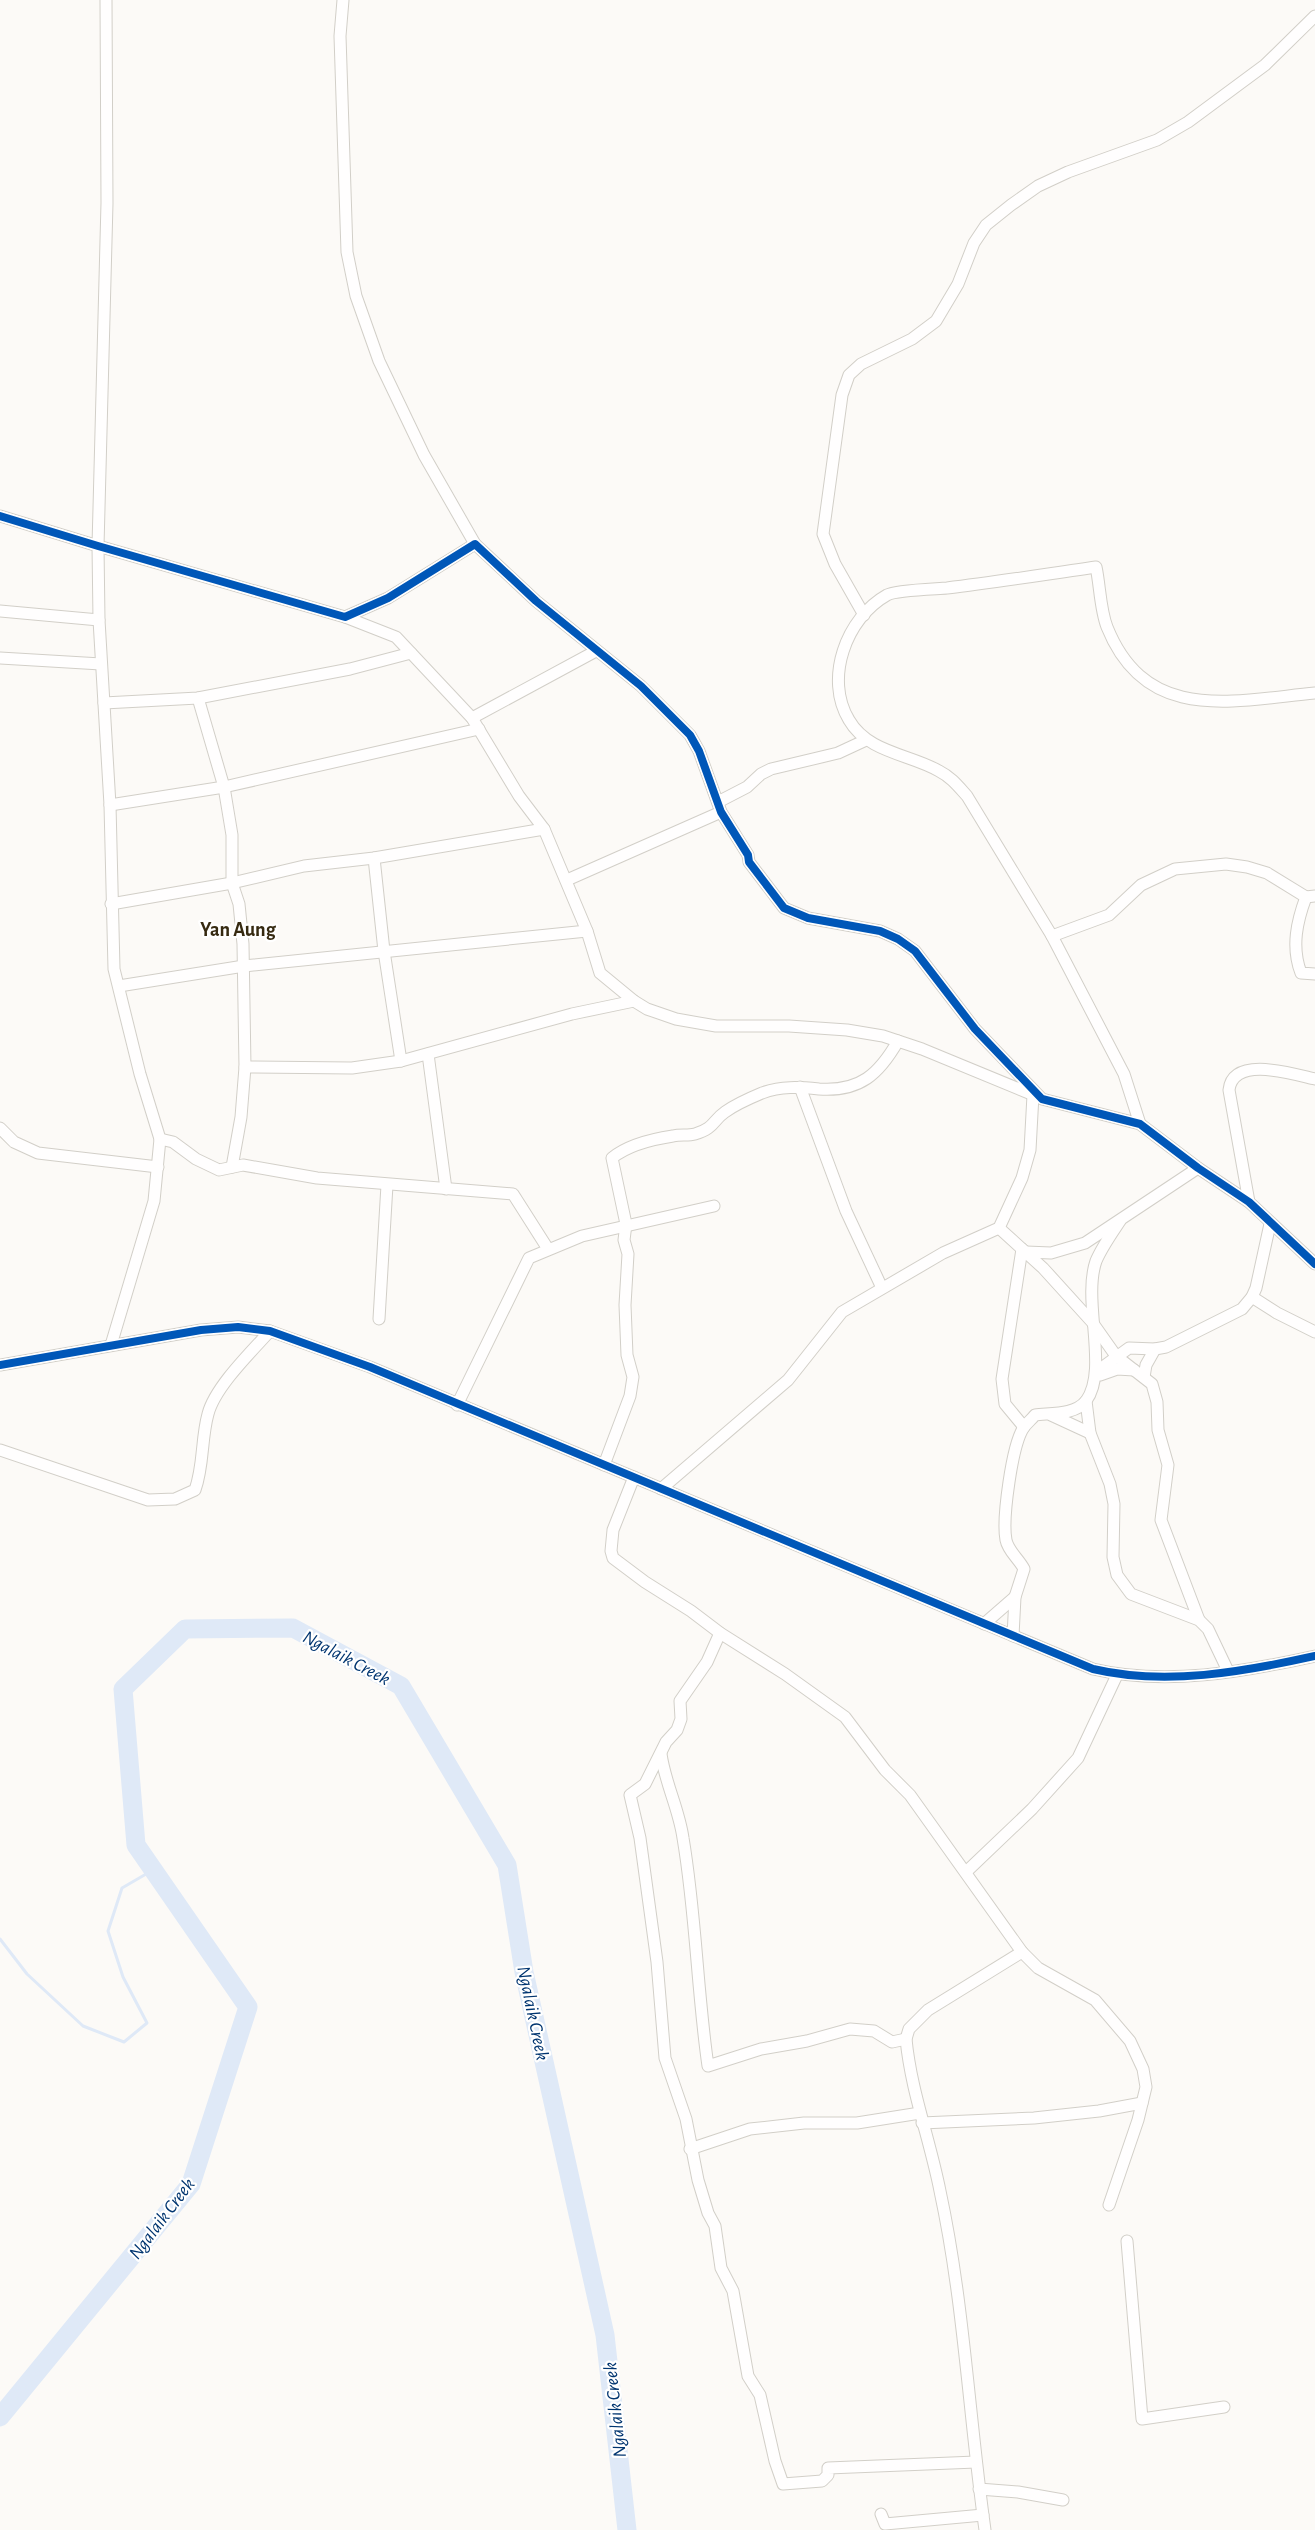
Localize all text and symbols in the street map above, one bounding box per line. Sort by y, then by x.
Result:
district label: Yan Aung [200,920,277,940]
water label: Ngalaik Creek [300,1627,393,1689]
water label: Ngalaik Creek [513,1964,552,2062]
water label: Ngalaik Creek [126,2175,199,2263]
water label: Ngalaik Creek [601,2361,630,2458]

